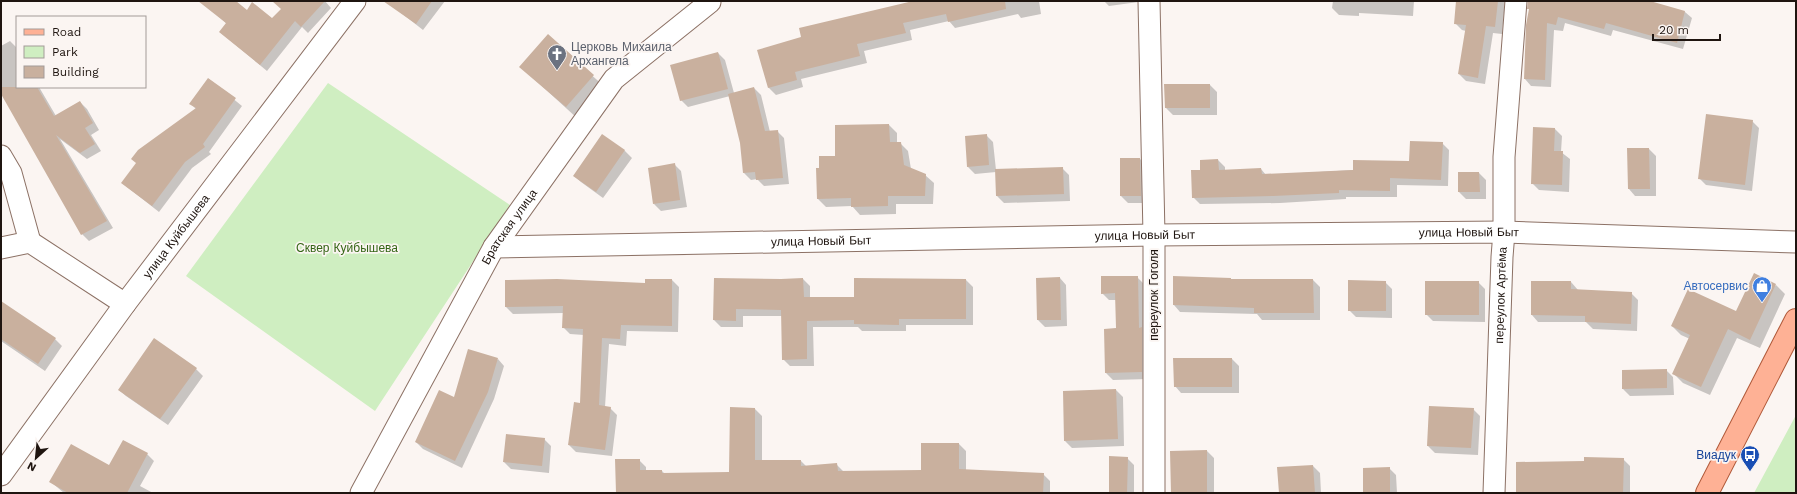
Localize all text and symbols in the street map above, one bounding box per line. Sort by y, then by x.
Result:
legend [16,16,146,88]
scale bar [1653,16,1720,42]
text: 20 m [1659,23,1689,37]
text: Road [52,25,81,39]
place label: Церковь Михаила Архангела [571,40,672,68]
church icon: Церковь Михаила Архангела [546,43,568,71]
text: Park [52,45,78,59]
text: Building [52,65,99,79]
street label: Братская улица [479,186,540,267]
street label: улица Куйбышева [140,192,213,281]
street label: улица Новый Быт [1419,225,1520,240]
street label: улица Новый Быт [1095,228,1196,243]
street label: улица Новый Быт [771,233,872,249]
park label: Сквер Куйбышева [296,241,398,255]
street label: переулок Артёма [1492,246,1510,344]
street label: переулок Гоголя [1147,249,1161,341]
shop icon: Автосервис [1751,275,1773,303]
place label: Автосервис [1683,279,1748,293]
north arrow [16,438,56,478]
bus stop icon: Виадук [1739,444,1761,472]
place label: Виадук [1696,448,1737,462]
text: N [25,459,38,474]

